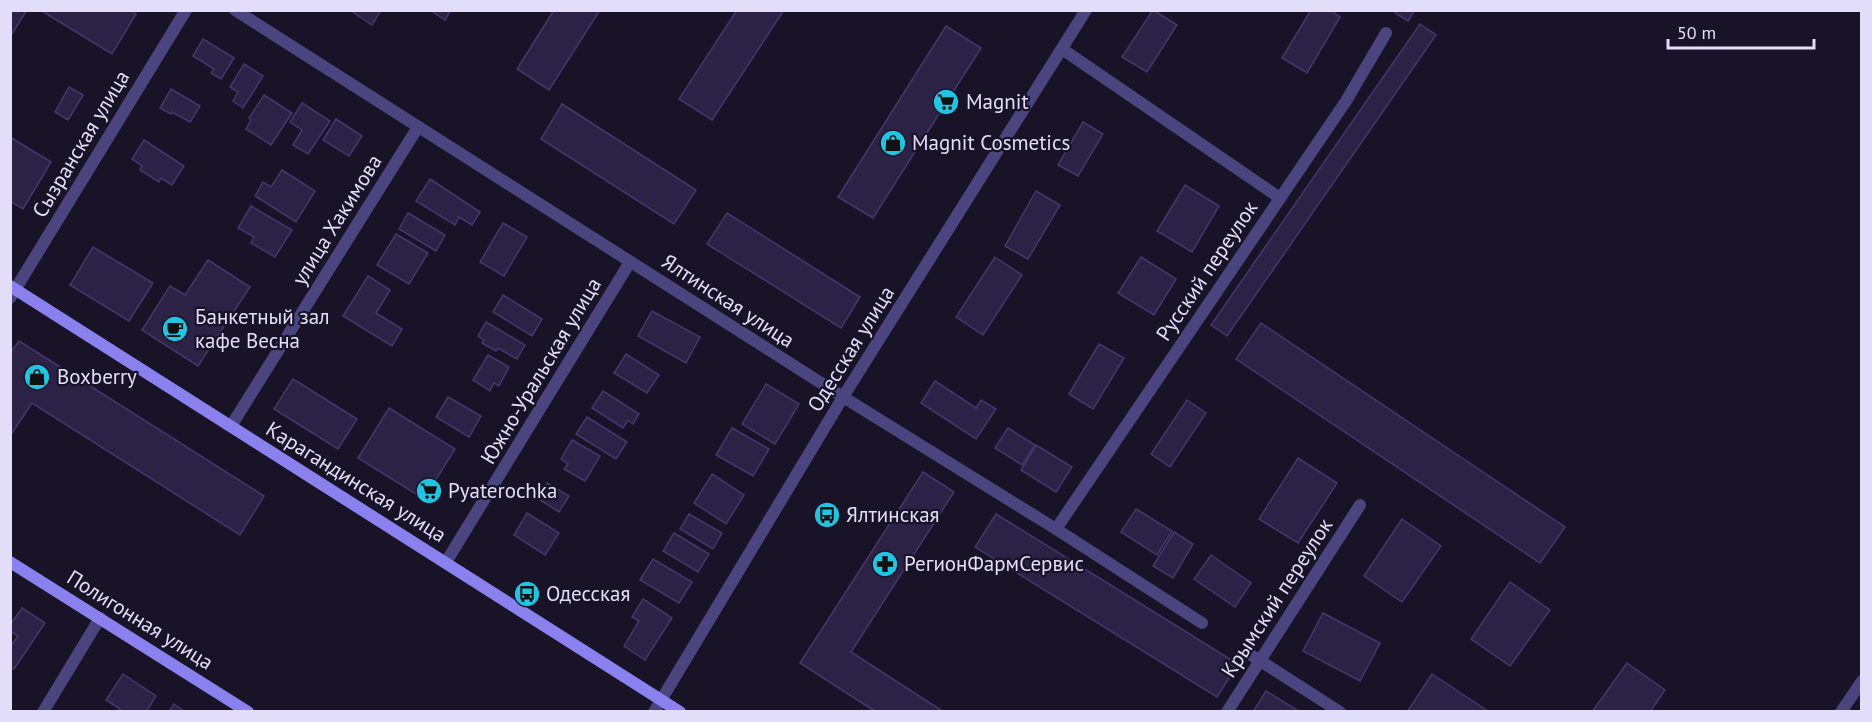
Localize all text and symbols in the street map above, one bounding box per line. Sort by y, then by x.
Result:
scale bar [1668,12,1814,50]
text: 50 m [1677,21,1716,44]
street label: Сызранская улица [26,65,135,222]
supermarket icon: Magnit [931,87,961,117]
place label: Magnit [966,88,1029,115]
shop icon: Magnit Cosmetics [878,128,908,158]
place label: Magnit Cosmetics [912,129,1070,156]
street label: улица Хакимова [286,149,388,290]
street label: Русский переулок [1150,195,1263,346]
street label: Ялтинская улица [657,248,800,353]
street label: Южно-Уральская улица [474,273,607,469]
street label: Одесская улица [801,281,900,417]
place label: Банкетный зал кафе Весна [195,303,330,354]
cafe icon: Банкетный зал кафе Весна [160,314,190,344]
shop icon: Boxberry [22,362,52,392]
place label: Boxberry [57,363,137,390]
street label: Карагандинская улица [261,415,451,548]
supermarket icon: Pyaterochka [414,476,444,506]
place label: Pyaterochka [448,477,557,504]
bus stop icon: Ялтинская [812,500,842,530]
place label: Ялтинская [846,501,940,528]
street label: Крымский переулок [1215,513,1338,682]
pharmacy icon: РегионФармСервис [870,549,900,579]
place label: РегионФармСервис [904,550,1084,577]
street label: Полигонная улица [62,564,219,675]
bus stop icon: Одесская [512,579,542,609]
place label: Одесская [546,580,630,607]

